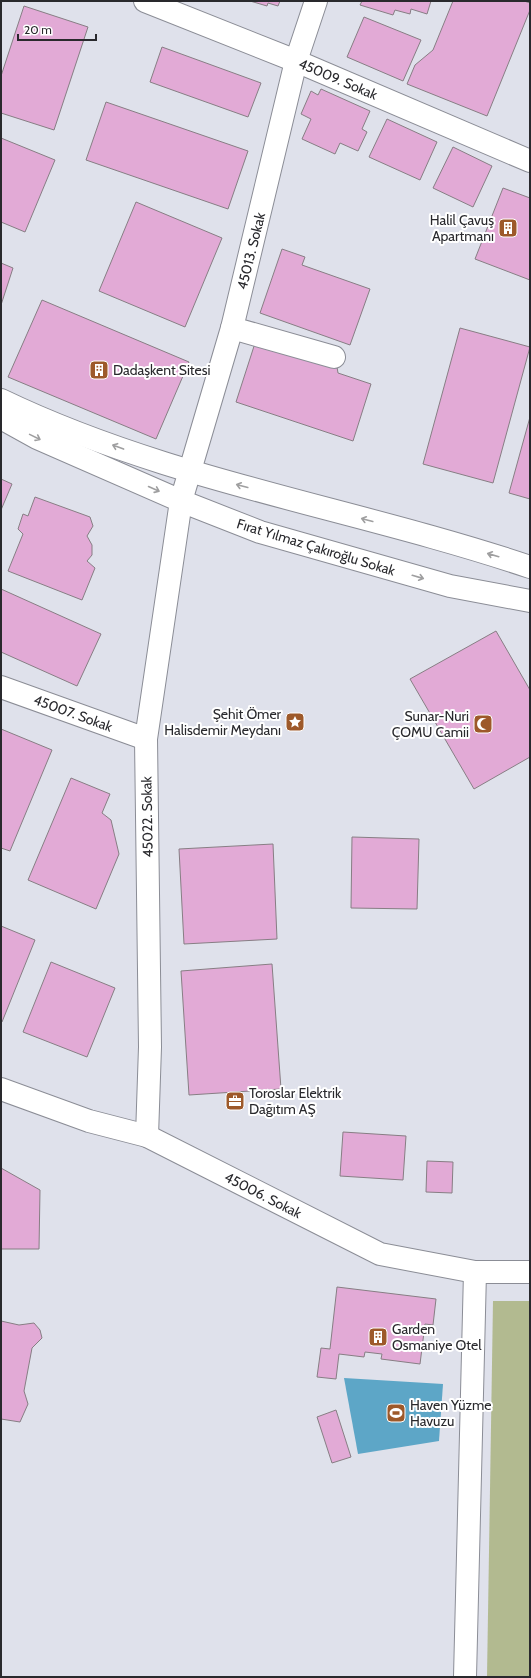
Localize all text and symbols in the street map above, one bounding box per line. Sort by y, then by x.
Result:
scale bar [18,16,96,42]
text: 20 m [24,22,52,37]
street label: 45009. Sokak [296,54,381,104]
street label: 45013. Sokak [233,210,269,291]
place label: Halil Çavuş Apartmanı [430,211,494,245]
building icon: Halil Çavuş Apartmanı [497,217,519,239]
building icon: Dadaşkent Sitesi [88,359,110,381]
place label: Dadaşkent Sitesi [113,361,210,379]
one-way arrow [29,433,41,441]
one-way arrow [112,443,125,450]
one-way arrow [236,482,249,490]
one-way arrow [148,486,160,493]
street label: Fırat Yılmaz Çakıroğlu Sokak [235,514,398,580]
one-way arrow [361,516,374,523]
one-way arrow [486,551,499,558]
one-way arrow [411,574,424,582]
street label: 45007. Sokak [31,690,116,736]
place label: Şehit Ömer Halisdemir Meydanı [164,705,282,739]
place label: Sunar-Nuri ÇOMU Camii [392,707,469,741]
place icon: Şehit Ömer Halisdemir Meydanı [284,711,306,733]
mosque icon: Sunar-Nuri ÇOMU Camii [472,713,494,735]
street label: 45022. Sokak [137,776,157,858]
place label: Toroslar Elektrik Dağıtım AŞ [249,1084,342,1118]
office icon: Toroslar Elektrik Dağıtım AŞ [224,1090,246,1112]
street label: 45006. Sokak [221,1168,305,1222]
place label: Garden Osmaniye Otel [392,1320,482,1354]
building icon: Garden Osmaniye Otel [367,1326,389,1348]
place label: Haven Yüzme Havuzu [410,1396,492,1430]
sports icon: Haven Yüzme Havuzu [385,1402,407,1424]

